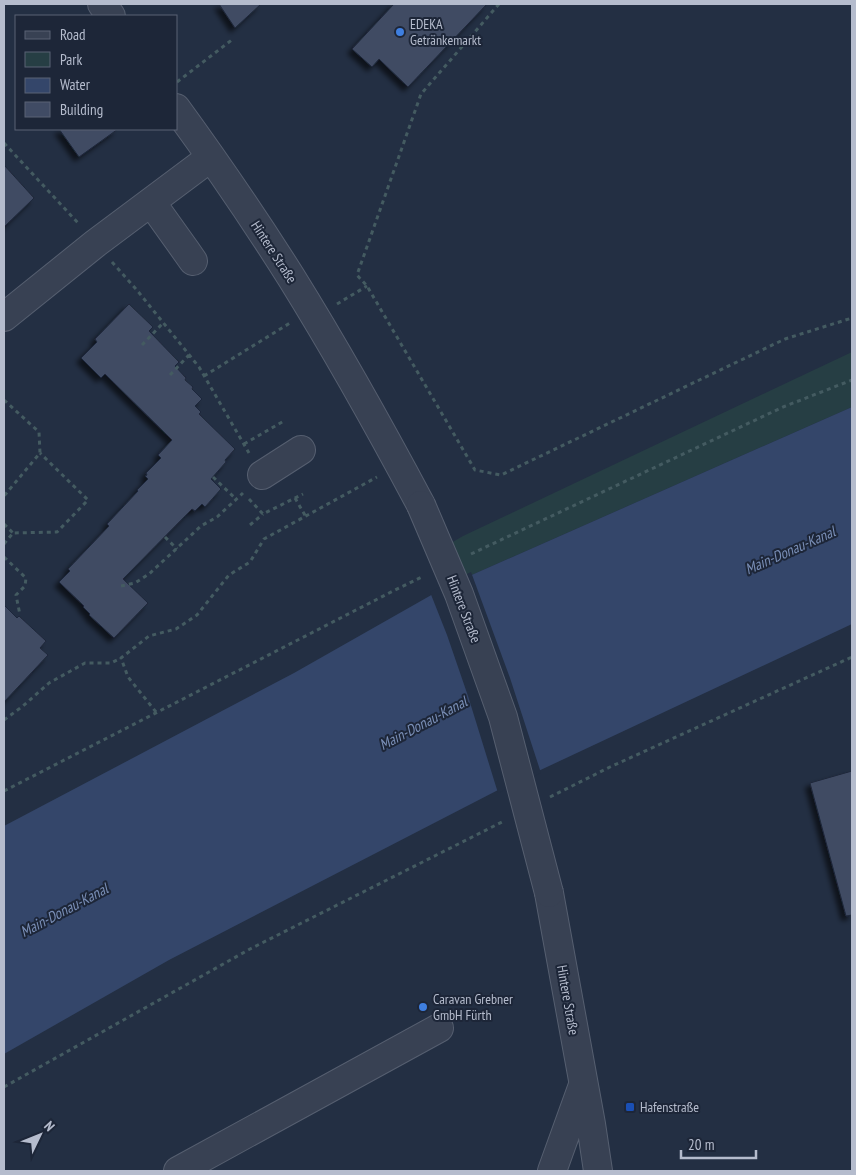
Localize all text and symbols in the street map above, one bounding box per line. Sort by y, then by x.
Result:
legend [15,15,178,130]
place label: EDEKA Getränkemarkt [410,15,481,49]
text: Road [60,25,86,44]
marker: EDEKA Getränkemarkt [394,26,406,38]
text: Park [60,50,82,69]
text: Water [60,75,91,94]
text: Building [60,100,103,119]
street label: Hintere Straße [247,217,301,287]
water label: Main-Donau-Kanal [742,521,839,578]
street label: Hintere Straße [443,573,485,645]
water label: Main-Donau-Kanal [376,691,471,754]
water label: Main-Donau-Kanal [17,878,112,941]
street label: Hintere Straße [553,964,583,1037]
place label: Caravan Grebner GmbH Fürth [433,990,513,1024]
marker: Caravan Grebner GmbH Fürth [417,1001,429,1013]
place label: Hafenstraße [640,1098,699,1116]
marker: Hafenstraße [624,1101,636,1113]
north arrow [15,1110,65,1160]
text: N [40,1117,59,1135]
scale bar [681,1128,756,1160]
text: 20 m [688,1135,714,1154]

